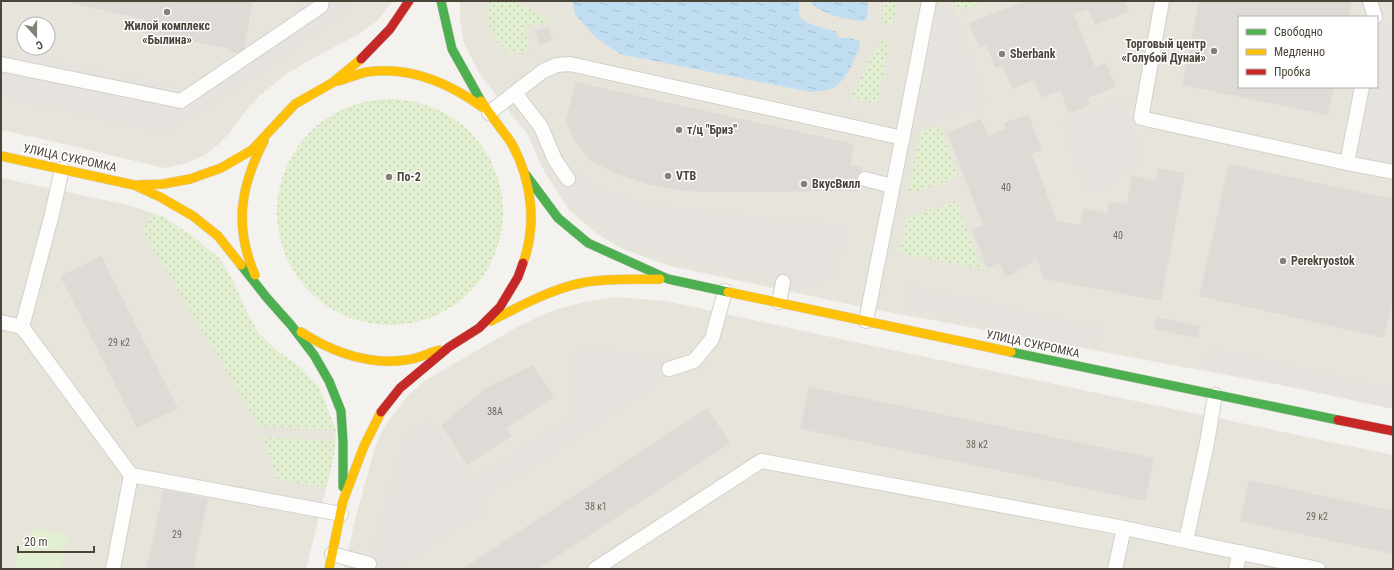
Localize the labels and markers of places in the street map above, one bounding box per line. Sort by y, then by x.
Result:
marker: Жилой комплекс «Былина» [162,7,172,17]
place label: Жилой комплекс «Былина» [124,19,211,47]
place label: Торговый центр «Голубой Дунай» [1121,37,1206,65]
marker: Торговый центр «Голубой Дунай» [1209,46,1219,56]
place label: Sberbank [1010,47,1056,61]
marker: Sberbank [997,49,1007,59]
place label: т/ц "Бриз" [687,123,737,137]
marker: т/ц "Бриз" [674,125,684,135]
place label: VTB [676,169,696,183]
place label: По-2 [397,170,421,184]
marker: VTB [663,171,673,181]
marker: По-2 [384,172,394,182]
place label: ВкусВилл [812,177,860,191]
marker: ВкусВилл [799,179,809,189]
place label: Perekryostok [1291,254,1355,268]
marker: Perekryostok [1278,256,1288,266]

